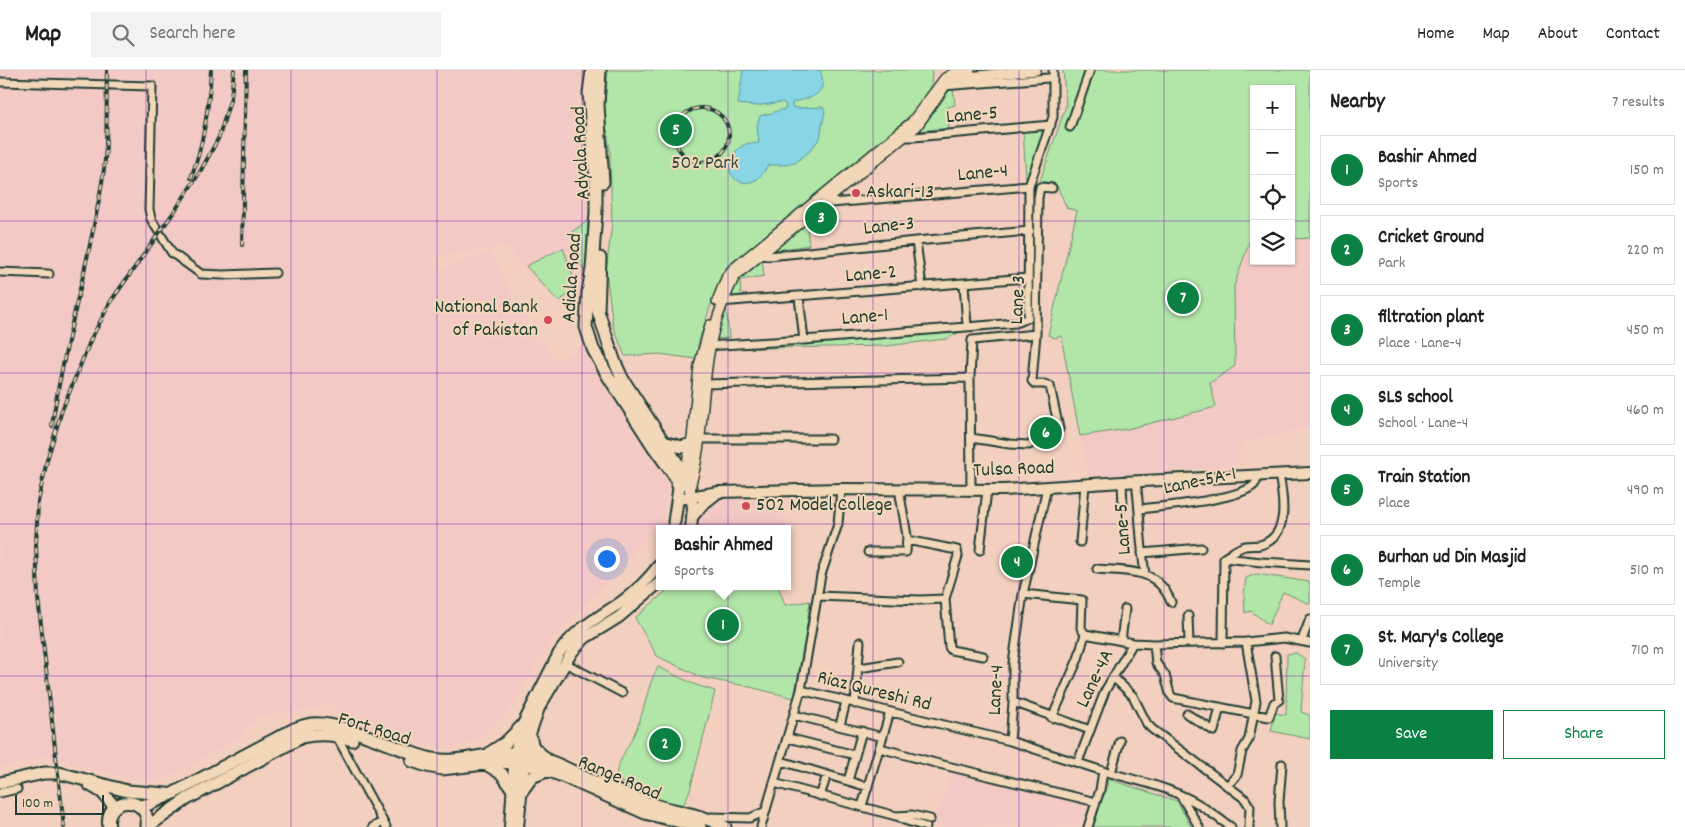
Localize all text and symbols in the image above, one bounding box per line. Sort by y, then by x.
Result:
search box [91,12,441,57]
text: Map [25,18,61,52]
icon: search [109,21,137,49]
text: Search here [149,21,235,48]
text: Home [1417,22,1454,47]
text: Map [1482,22,1510,47]
text: About [1538,22,1578,47]
text: Contact [1606,22,1660,47]
map controls [1250,85,1295,265]
button: + [1250,85,1295,130]
text: Nearby [1330,88,1385,118]
text: 7 results [1612,91,1665,114]
street label: Lane-5 [945,100,999,132]
street label: Adyala Road [566,105,598,201]
pin: 5 [660,111,692,149]
button: − [1250,130,1295,175]
text: Bashir Ahmed [1378,145,1477,172]
park label: 502 Park [671,150,739,178]
street label: Lane-4 [957,158,1009,190]
text: 1 [1345,159,1349,182]
text: 150 m [1630,159,1664,182]
text: Sports [1378,172,1418,195]
button: locate [1250,175,1295,220]
place label: Askari-13 [866,179,934,207]
marker: Askari-13 [850,187,862,199]
pin: 3 [805,199,837,237]
street label: Lane-3 [862,210,916,244]
button: layers [1250,220,1295,265]
text: Cricket Ground [1378,225,1484,252]
street label: Adiala Road [556,232,590,324]
text: 2 [1344,239,1351,262]
text: 220 m [1627,239,1664,262]
text: Park [1378,252,1405,275]
street label: Lane-2 [844,259,898,291]
street label: Lane 3 [1004,275,1034,325]
pin: 7 [1167,279,1199,317]
place label: National Bank of Pakistan [435,294,538,345]
street label: Lane-1 [840,302,890,334]
text: filtration plant [1378,305,1484,332]
marker: National Bank of Pakistan [542,314,554,326]
text: 3 [1343,319,1351,342]
text: 450 m [1627,319,1664,342]
text: Place · Lane-4 [1378,332,1462,355]
text: SLS school [1378,385,1453,412]
text: 4 [1344,399,1350,422]
text: 460 m [1626,399,1664,422]
text: School · Lane-4 [1378,412,1468,435]
pin: 6 [1030,414,1062,452]
street label: Tulsa Road [973,455,1055,485]
street label: Lane-5A-1 [1161,461,1239,503]
text: Train Station [1378,465,1470,492]
text: 5 [1343,479,1351,502]
text: 490 m [1627,479,1664,502]
place label: 502 Model College [756,492,892,520]
text: Place [1378,492,1410,515]
marker: 502 Model College [740,500,752,512]
street label: Lane-5 [1108,502,1140,556]
popup [656,525,791,590]
text: Bashir Ahmed [674,533,773,560]
pin: 4 [1001,543,1033,581]
text: Burhan ud Din Masjid [1378,545,1526,572]
your location [594,546,620,572]
text: 6 [1343,559,1351,582]
text: 510 m [1630,559,1664,582]
text: Sports [674,560,714,583]
text: Temple [1378,572,1421,595]
pin: 1 [707,606,739,644]
text: St. Mary's College [1378,625,1504,652]
text: 7 [1344,639,1350,662]
text: 710 m [1631,639,1664,662]
street label: Lane-4A [1070,645,1122,713]
text: University [1378,652,1438,675]
street label: Riaz Qureshi Rd [814,664,934,720]
street label: Lane-4 [982,664,1012,716]
street label: Fort Road [334,706,414,754]
button: Save [1330,710,1493,759]
button: Share [1503,710,1665,759]
pin: 2 [649,725,681,763]
street label: Range Road [573,749,665,809]
scale bar [15,792,104,815]
text: 100 m [22,794,53,814]

